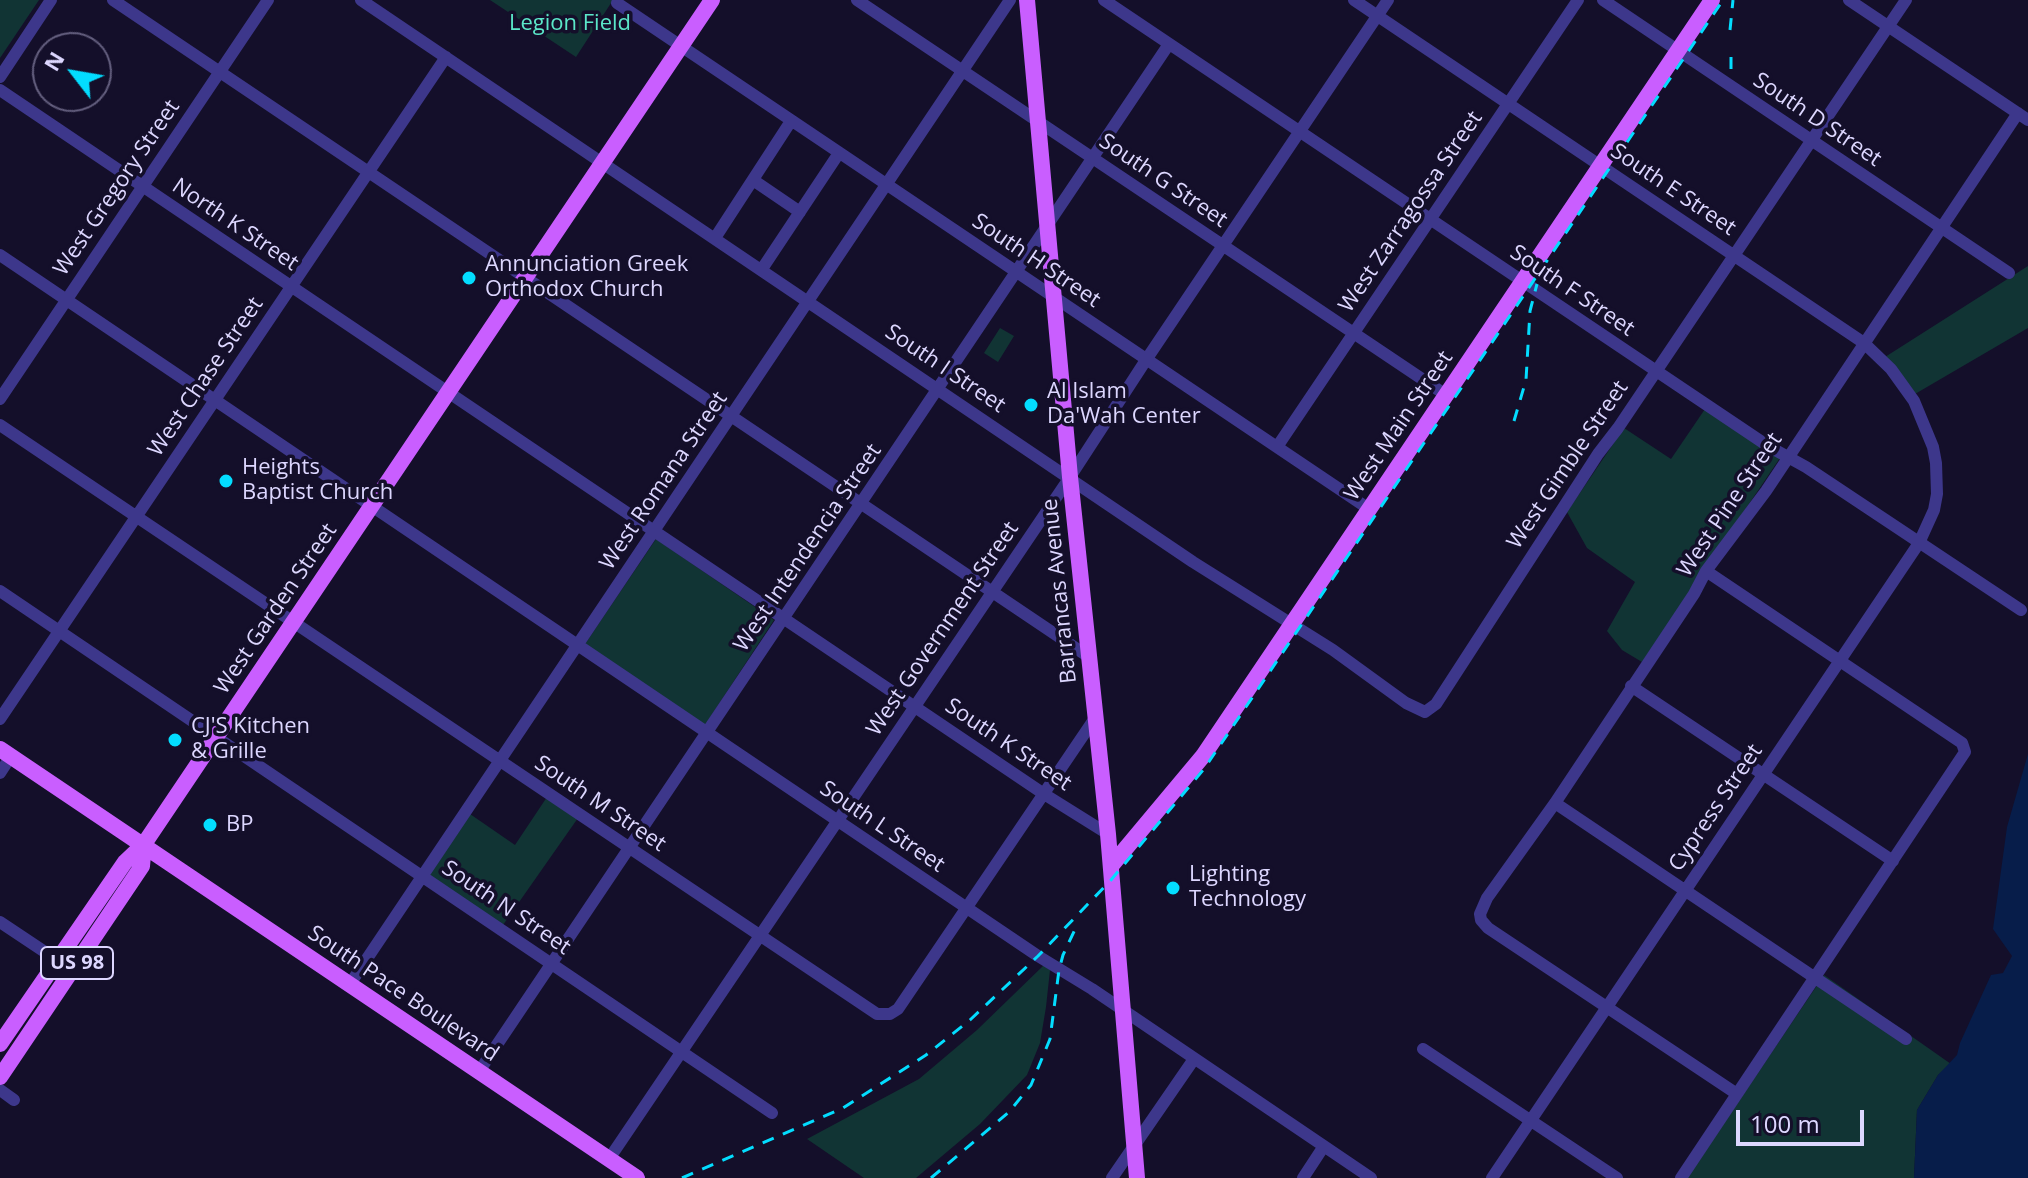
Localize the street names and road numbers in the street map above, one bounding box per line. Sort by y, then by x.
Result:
street label: South D Street [1748,67,1886,173]
street label: West Gregory Street [48,95,186,281]
street label: West Zarragossa Street [1334,106,1488,318]
street label: South G Street [1094,128,1232,234]
street label: South E Street [1605,138,1741,242]
street label: North K Street [167,173,303,277]
street label: South H Street [967,208,1105,314]
street label: South F Street [1505,240,1639,342]
street label: West Chase Street [143,292,269,462]
street label: South I Street [880,319,1010,419]
street label: West Main Street [1339,346,1459,506]
street label: West Gimble Street [1502,376,1634,554]
street label: West Romana Street [595,387,733,575]
street label: West Pine Street [1672,428,1788,582]
street label: West Intendencia Street [729,439,887,657]
street label: Barrancas Avenue [1037,497,1083,685]
street label: West Government Street [861,517,1025,741]
street label: West Garden Street [209,519,343,699]
street label: South K Street [940,693,1076,797]
street label: Cypress Street [1664,739,1768,877]
street label: South M Street [529,750,671,858]
street label: South L Street [815,776,949,878]
street label: South N Street [437,855,575,961]
street label: South Pace Boulevard [303,920,503,1068]
road number: US 98 [41,947,113,979]

